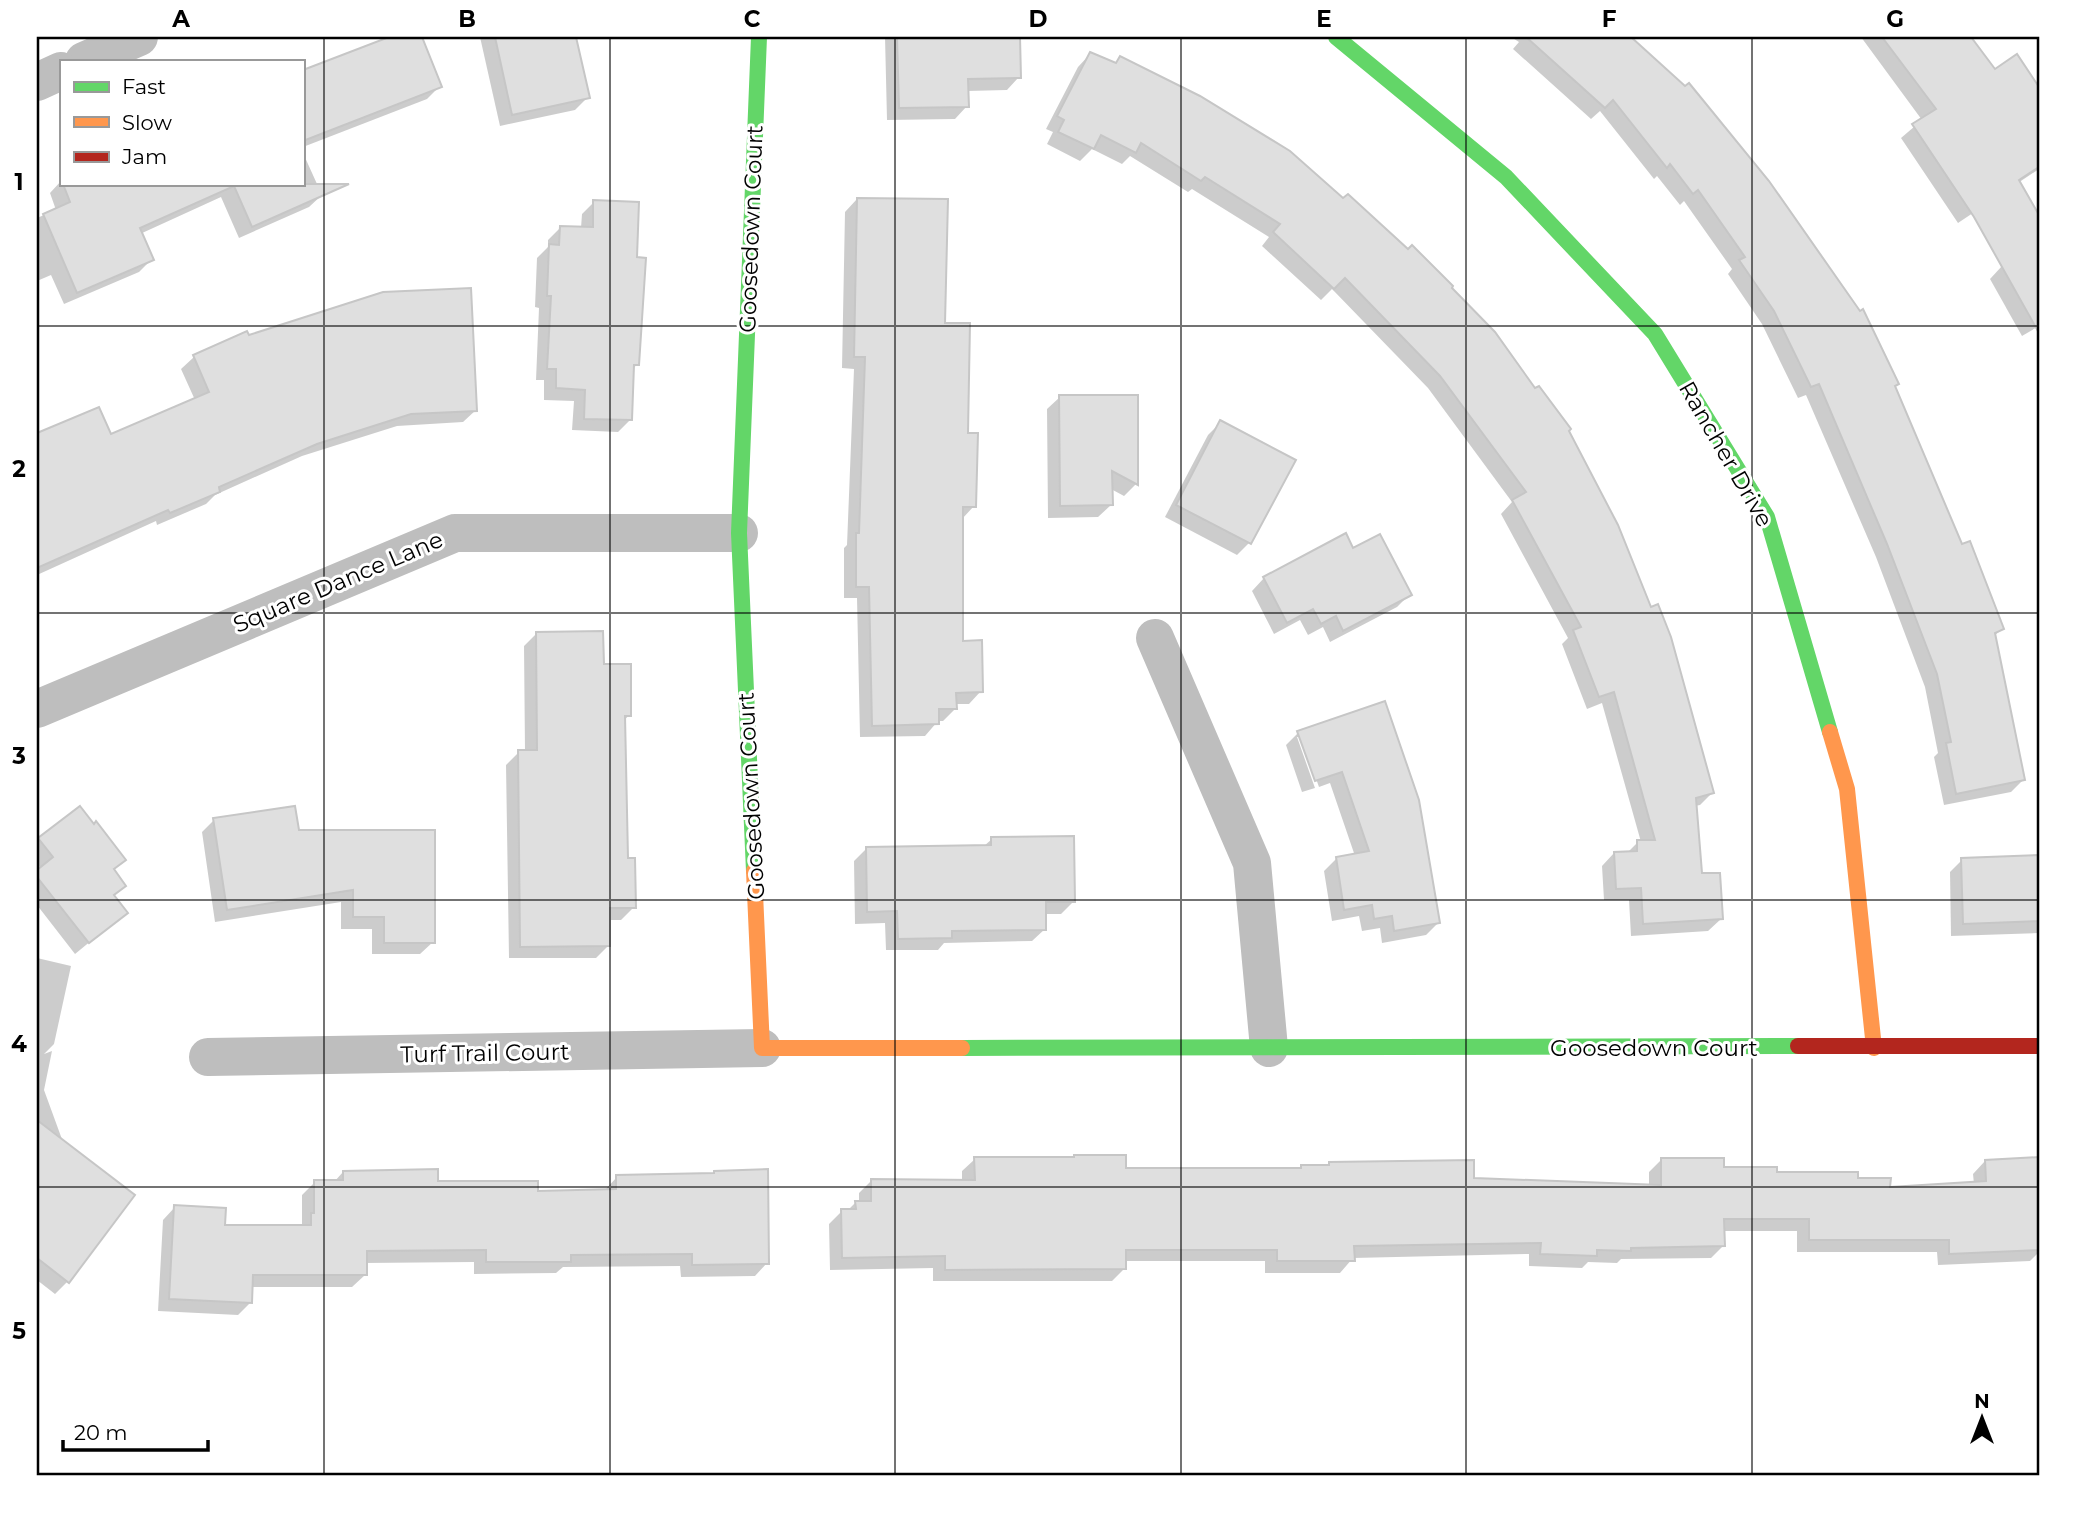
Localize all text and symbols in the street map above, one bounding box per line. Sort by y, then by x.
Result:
text: A [171,5,190,33]
text: B [458,5,476,33]
text: C [744,5,761,33]
text: D [1029,5,1048,33]
text: E [1316,5,1332,33]
text: F [1602,5,1617,33]
text: G [1886,5,1904,33]
legend [60,60,304,186]
text: Fast [122,74,166,99]
text: Slow [122,110,172,135]
street label: Goosedown Court [733,125,769,333]
text: Jam [121,144,167,169]
text: 1 [14,168,24,196]
street label: Rancher Drive [1673,376,1779,532]
text: 2 [12,455,26,483]
street label: Square Dance Lane [229,525,447,639]
street label: Goosedown Court [732,692,770,900]
text: 3 [11,742,26,770]
text: 4 [11,1030,27,1058]
street label: Goosedown Court [1550,1034,1758,1062]
street label: Turf Trail Court [400,1038,570,1068]
text: 5 [12,1317,26,1345]
north arrow [1946,1384,2016,1454]
text: N [1974,1390,1990,1413]
scale bar [63,1408,208,1452]
text: 20 m [74,1420,128,1445]

